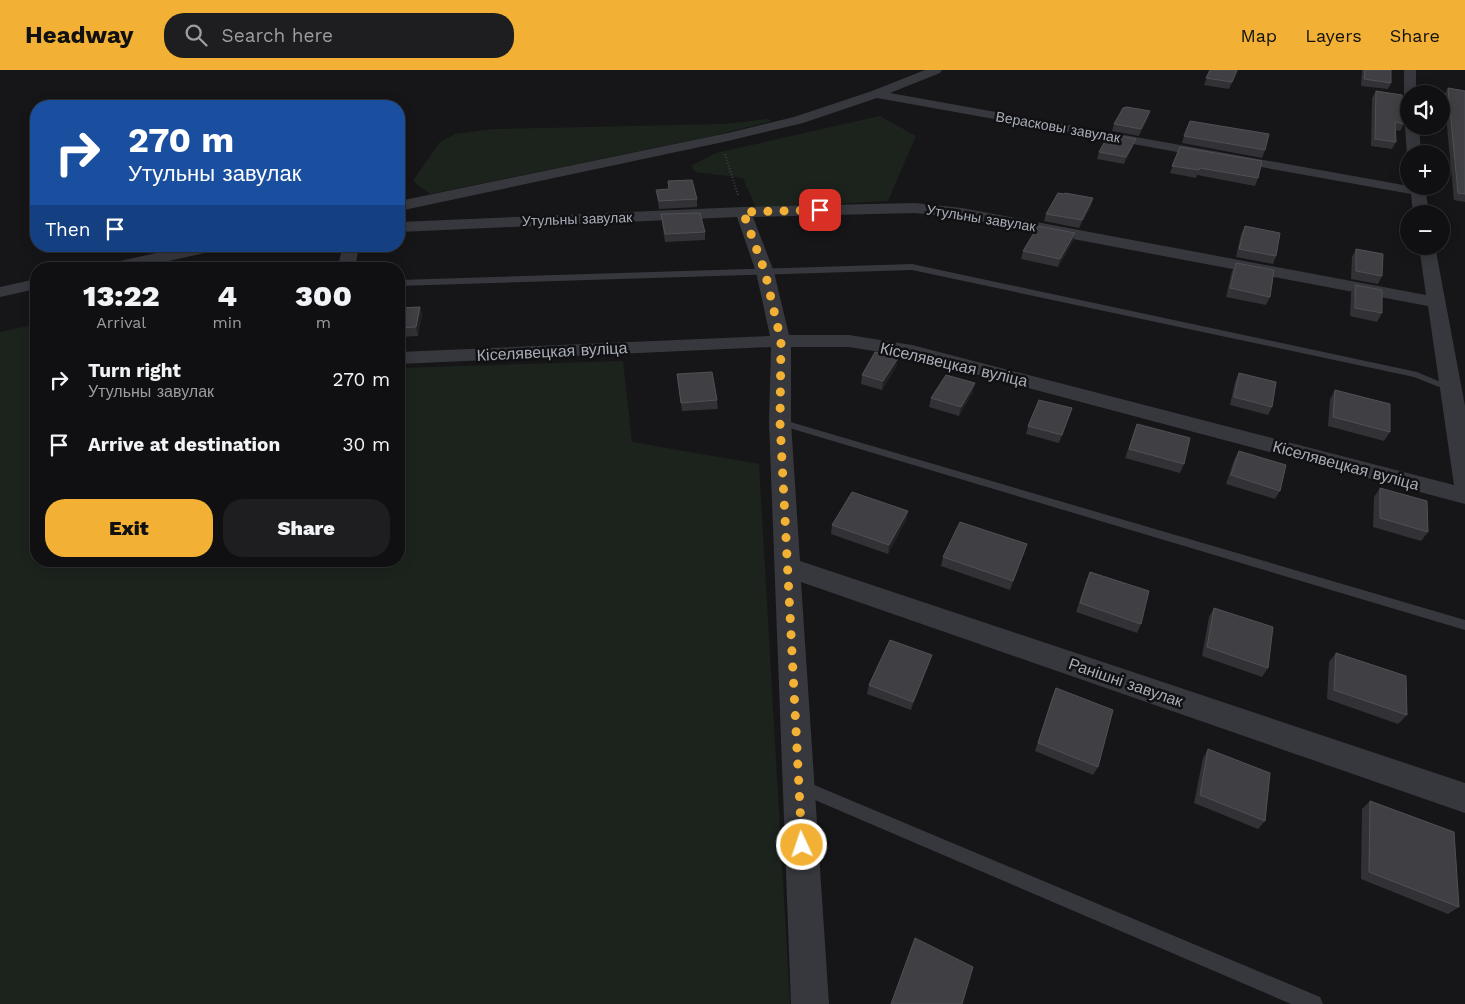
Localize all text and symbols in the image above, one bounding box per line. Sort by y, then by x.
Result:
search box [164,13,514,58]
text: Headway [25,21,134,49]
icon: search [182,21,210,49]
text: Search here [222,24,333,47]
text: Map [1240,25,1277,46]
text: Layers [1305,25,1362,46]
text: Share [1390,25,1440,46]
map controls [1400,85,1450,255]
button: sound [1400,85,1450,135]
street label: Верасковы завулак [994,108,1122,146]
text: 270 m [128,119,234,161]
icon: right [45,120,110,185]
button: + [1400,145,1450,195]
text: Утульны завулак [128,161,301,186]
pin [799,189,841,231]
icon: arrive [806,196,834,224]
street label: Утульны завулак [925,201,1038,235]
button: − [1400,205,1450,255]
street label: Утульны завулак [522,209,633,229]
icon: arrive [101,215,129,243]
text: Then [45,218,91,241]
text: 13:22 [83,278,160,313]
text: 4 [217,278,237,313]
text: 300 [295,278,352,313]
text: Arrival [96,313,146,332]
text: min [213,313,242,332]
text: m [316,313,331,332]
street label: Кіселявецкая вуліца [476,338,628,365]
street label: Кіселявецкая вуліца [878,338,1030,391]
text: Turn right [88,359,181,382]
icon: right [45,366,73,394]
text: 270 m [333,368,390,391]
text: Утульны завулак [88,382,214,401]
icon: arrive [45,431,73,459]
text: Arrive at destination [88,433,280,456]
text: 30 m [343,433,390,456]
street label: Кіселявецкая вуліца [1271,437,1421,494]
button: Exit [45,499,213,557]
button: Share [223,499,390,557]
street label: Ранішні завулак [1066,654,1186,711]
position arrow [775,818,827,870]

